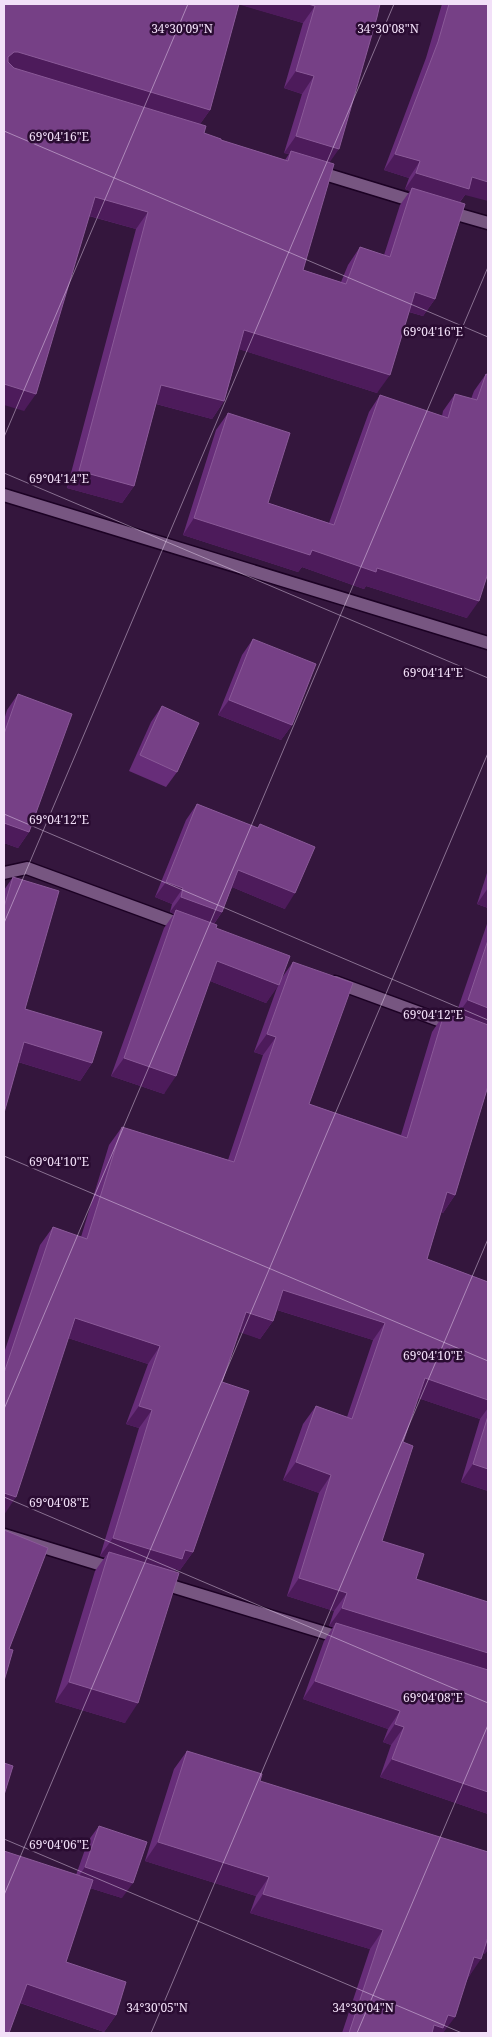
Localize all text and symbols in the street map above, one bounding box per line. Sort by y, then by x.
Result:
text: 34°30'09"N [151,20,213,37]
text: 34°30'08"N [357,20,419,37]
text: 69°04'16"E [29,128,89,145]
text: 69°04'16"E [403,323,463,340]
text: 69°04'14"E [29,470,89,487]
text: 69°04'14"E [403,664,463,681]
text: 69°04'12"E [29,811,89,828]
text: 69°04'12"E [403,1006,463,1023]
text: 69°04'10"E [29,1153,89,1170]
text: 69°04'10"E [403,1347,463,1364]
text: 69°04'08"E [29,1494,89,1511]
text: 69°04'08"E [403,1689,463,1706]
text: 69°04'06"E [29,1836,89,1853]
text: 34°30'05"N [126,1999,188,2016]
text: 34°30'04"N [332,1999,394,2016]

